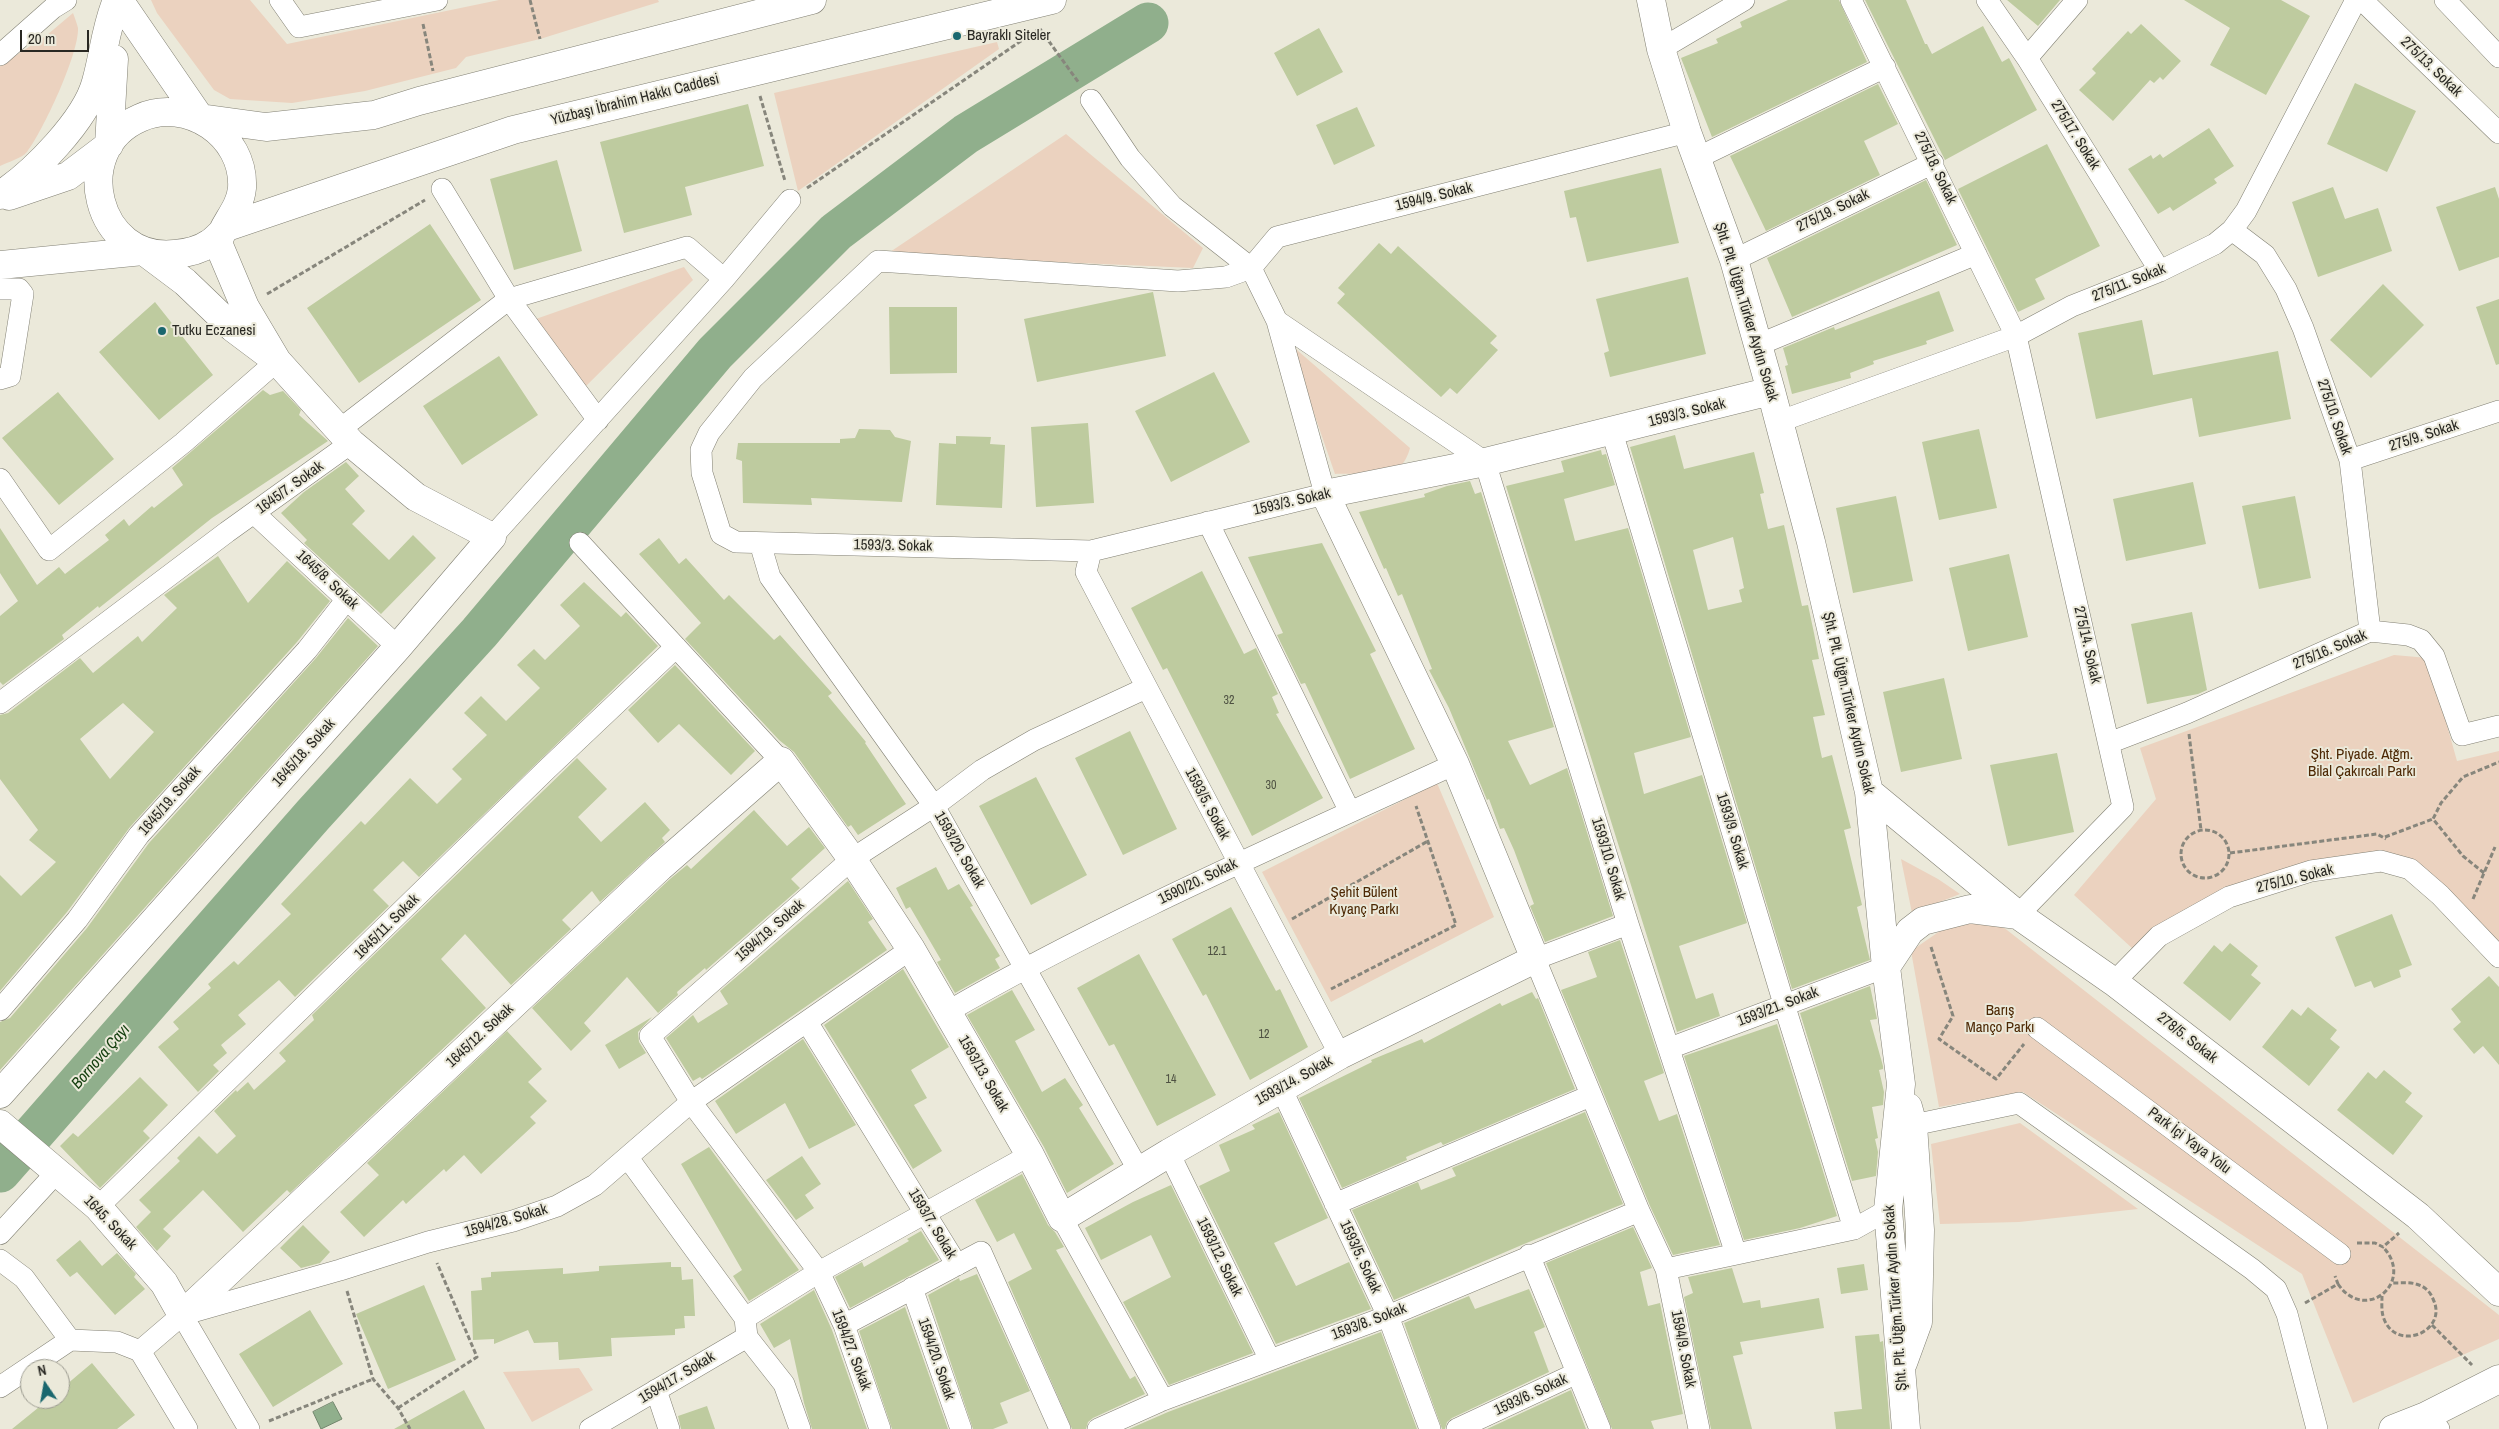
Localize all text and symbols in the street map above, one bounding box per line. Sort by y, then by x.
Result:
scale bar [22,20,91,52]
place label: Bayraklı Siteler [967,27,1050,45]
text: 20 m [28,28,55,49]
marker: Bayraklı Siteler [951,30,963,42]
street label: 275/13. Sokak [2396,33,2466,101]
street label: Yüzbaşı İbrahim Hakkı Caddesi [549,70,721,130]
street label: 275/17. Sokak [2047,97,2103,173]
street label: 275/18. Sokak [1910,129,1960,207]
street label: 1594/9. Sokak [1394,179,1474,215]
street label: 275/19. Sokak [1794,186,1872,236]
street label: Şht. Plt. Ütğm.Türker Aydın Sokak [1710,220,1782,404]
street label: 275/11. Sokak [2090,260,2168,306]
place label: Tutku Eczanesi [172,322,256,340]
marker: Tutku Eczanesi [156,325,168,337]
street label: 275/10. Sokak [2313,377,2355,457]
street label: 1593/3. Sokak [1647,395,1727,431]
street label: 275/9. Sokak [2387,416,2461,456]
street label: 1645/7. Sokak [253,458,327,518]
street label: 1593/3. Sokak [1252,484,1332,520]
street label: 1593/3. Sokak [854,536,932,556]
street label: 1645/8. Sokak [292,547,362,613]
street label: 275/14. Sokak [2069,605,2105,685]
street label: Şht. Plt. Ütğm.Türker Aydın Sokak [1818,610,1878,796]
street label: 275/16. Sokak [2290,626,2370,674]
house number: 32 [1224,694,1234,708]
street label: 1645/18. Sokak [269,715,339,791]
park label: Şht. Piyade. Atğm. Bilal Çakırcalı Parkı [2308,746,2416,781]
street label: 1645/19. Sokak [135,763,205,839]
street label: 1593/5. Sokak [1181,765,1233,843]
house number: 30 [1266,779,1276,793]
street label: 1593/9. Sokak [1712,791,1752,871]
street label: 1593/20. Sokak [930,808,988,892]
street label: 1593/10. Sokak [1587,815,1629,903]
street label: 1590/20. Sokak [1156,855,1240,909]
street label: 275/10. Sokak [2255,861,2335,897]
park label: Şehit Bülent Kıyanç Parkı [1329,884,1399,919]
street label: 1645/11. Sokak [351,891,423,963]
street label: 1594/19. Sokak [732,896,808,966]
house number: 12.1 [1207,945,1227,959]
street label: 1593/21. Sokak [1735,983,1821,1031]
street label: 1645/12. Sokak [443,1000,517,1072]
park label: Barış Manço Parkı [1965,1002,2035,1037]
street label: 278/5. Sokak [2153,1009,2221,1067]
water label: Bornova Çayı [68,1021,134,1093]
house number: 12 [1259,1028,1269,1042]
street label: 1593/13. Sokak [954,1032,1012,1116]
street label: 1593/14. Sokak [1252,1052,1336,1110]
house number: 14 [1166,1073,1176,1087]
street label: Park İçi Yaya Yolu [2144,1104,2234,1178]
street label: 1593/7. Sokak [904,1186,960,1262]
street label: 1645. Sokak [80,1192,140,1254]
street label: 1594/28. Sokak [462,1201,550,1241]
street label: Şht. Plt. Ütğm.Türker Aydın Sokak [1881,1205,1911,1391]
street label: 1593/12. Sokak [1192,1215,1246,1299]
street label: 1593/5. Sokak [1335,1218,1385,1296]
street label: 1593/8. Sokak [1329,1300,1409,1344]
street label: 1594/27. Sokak [827,1307,875,1393]
street label: 1594/9. Sokak [1667,1309,1699,1389]
street label: 1594/20. Sokak [914,1316,958,1402]
street label: 1594/17. Sokak [636,1348,718,1408]
north arrow [20,1359,70,1409]
text: N [36,1361,48,1380]
street label: 1593/6. Sokak [1492,1370,1570,1420]

